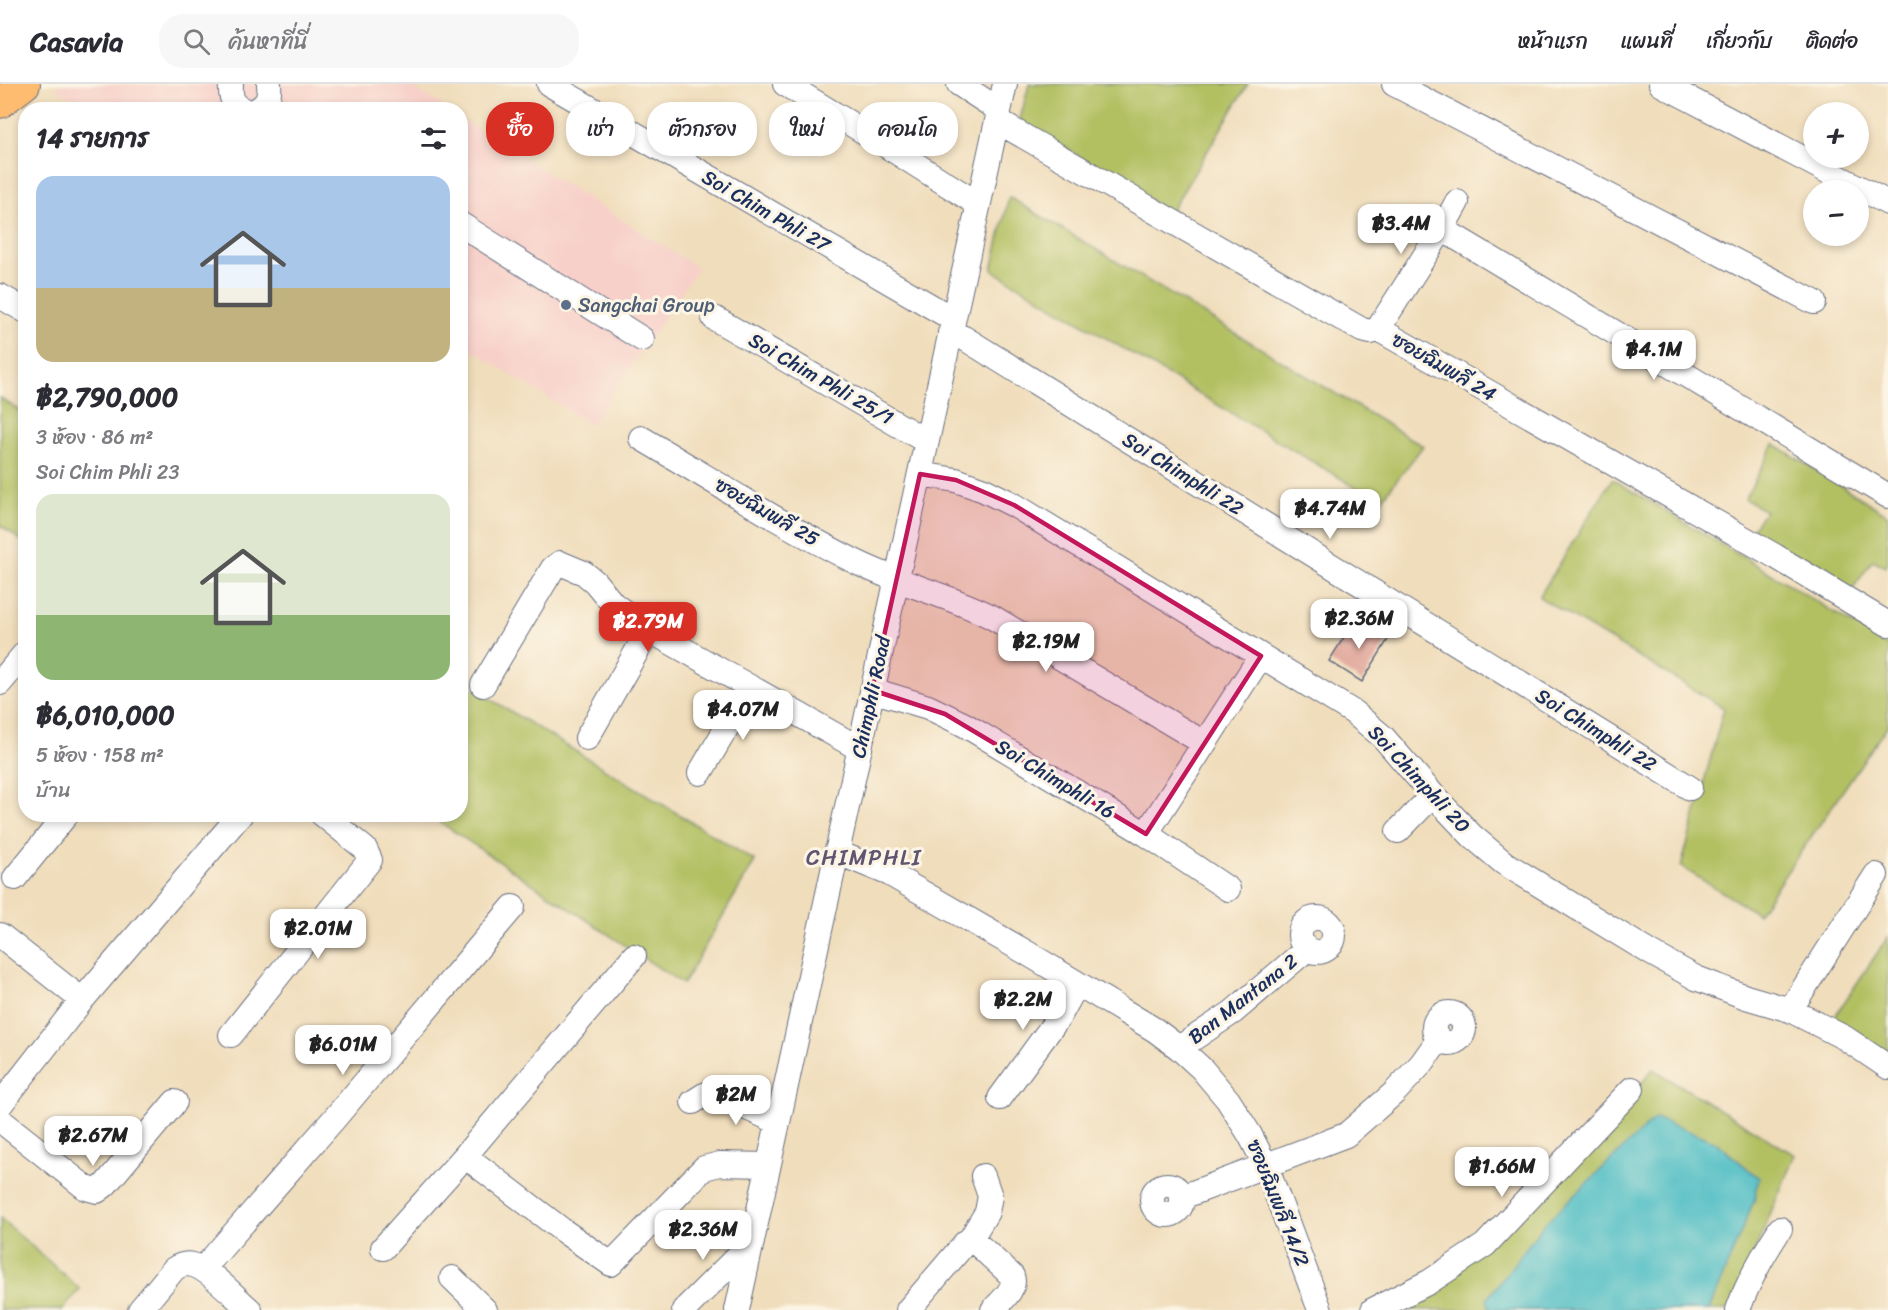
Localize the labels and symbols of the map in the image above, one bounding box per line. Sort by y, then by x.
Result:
street label: Soi Chim Phli 27 [695,160,838,263]
pin: ฿3.4M [1359,204,1443,255]
place label: Sangchai Group [578,288,715,323]
marker: Sangchai Group [559,298,573,312]
street label: Soi Chim Phli 25/1 [742,323,900,435]
street label: ซอยฉิมพลี 24 [1385,323,1503,411]
pin: ฿4.1M [1612,330,1696,381]
street label: Soi Chimphli 22 [1115,423,1251,526]
street label: ซอยฉิมพลี 25 [708,468,826,556]
pin: ฿4.74M [1281,489,1379,540]
pin: ฿2.36M [1310,599,1408,650]
pin: ฿2.79M [599,602,697,653]
pin: ฿2.19M [997,622,1095,673]
street label: Chimphli Road [841,631,901,761]
street label: Soi Chimphli 22 [1528,679,1664,782]
pin: ฿4.07M [694,690,792,741]
street label: Soi Chimphli 20 [1359,716,1479,842]
street label: Soi Chimphli 16 [988,729,1122,829]
district label: CHIMPHLI [806,838,922,877]
pin: ฿2.01M [269,909,367,960]
street label: Ban Mantana 2 [1180,944,1306,1053]
pin: ฿2.2M [981,980,1065,1031]
pin: ฿6.01M [294,1025,392,1076]
pin: ฿2M [707,1075,765,1126]
pin: ฿2.67M [44,1116,142,1167]
street label: ซอยฉิมพลี 14/2 [1237,1134,1320,1273]
pin: ฿1.66M [1453,1147,1551,1198]
pin: ฿2.36M [654,1210,752,1261]

